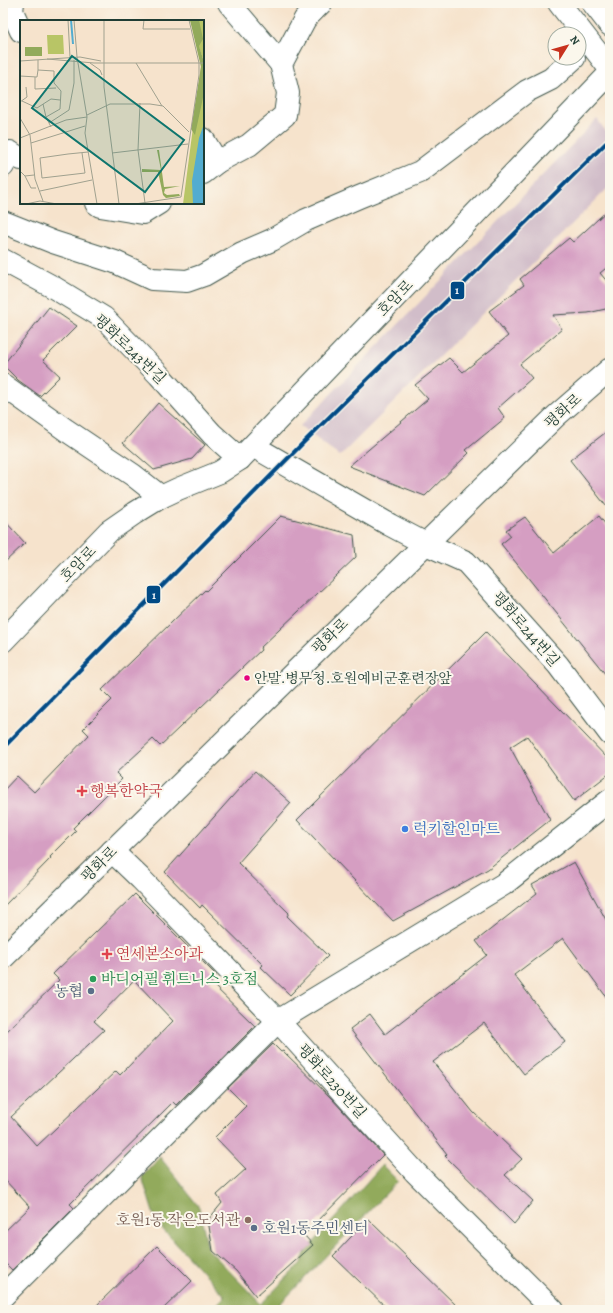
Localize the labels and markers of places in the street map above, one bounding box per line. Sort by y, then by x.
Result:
place label: 안말.병무청.호원예비군훈련장앞 [254,669,452,688]
marker: 안말.병무청.호원예비군훈련장앞 [242,673,252,683]
place label: 행복한약국 [90,781,163,801]
marker: 행복한약국 [77,786,87,796]
place label: 럭키할인마트 [413,819,500,839]
marker: 럭키할인마트 [400,824,410,834]
place label: 연세본소아과 [116,944,203,964]
marker: 연세본소아과 [101,948,113,960]
place label: 바디어필 휘트니스 3호점 [101,969,258,989]
marker: 바디어필 휘트니스 3호점 [88,974,98,984]
place label: 농협 [54,981,83,1001]
marker: 농협 [86,986,96,996]
place label: 호원1동 작은도서관 [116,1210,240,1230]
marker: 호원1동 작은도서관 [243,1215,253,1225]
place label: 호원1동주민센터 [262,1218,369,1238]
marker: 호원1동주민센터 [249,1223,259,1233]

